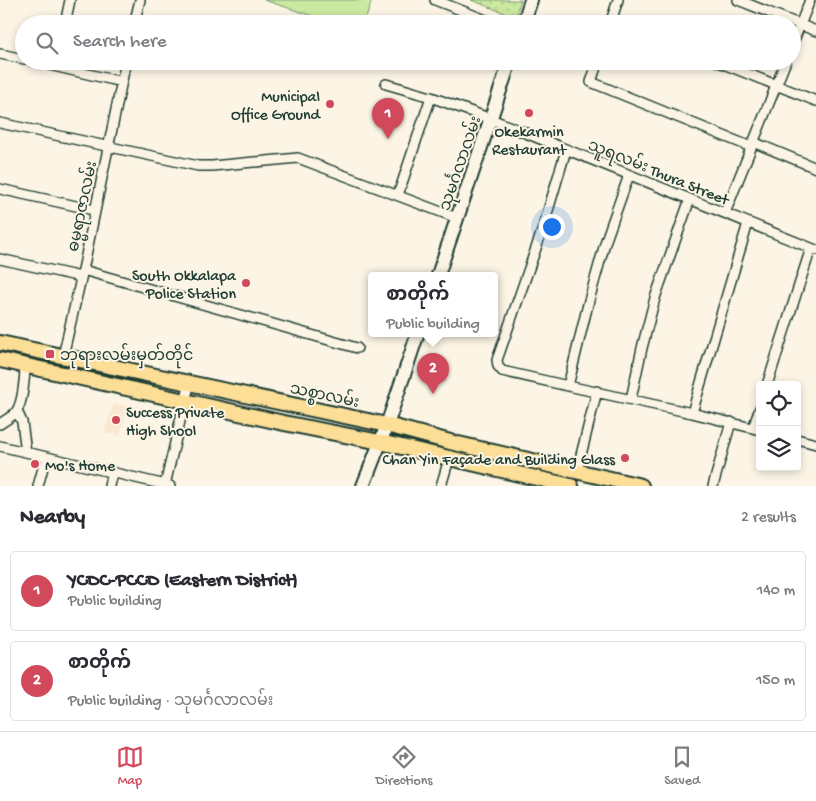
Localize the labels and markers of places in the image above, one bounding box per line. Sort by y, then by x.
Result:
place label: Municipal Office Ground [231,89,322,126]
marker: Municipal Office Ground [324,98,336,110]
pin: 1 [372,98,404,139]
marker: Okekarmin Restaurant [523,107,535,119]
place label: Okekarmin Restaurant [492,124,568,161]
place label: South Okkalapa Police Station [132,268,237,305]
marker: South Okkalapa Police Station [240,277,252,289]
place label: ဘုရားလမ်းမှတ်တိုင် [60,343,193,369]
marker: ဘုရားလမ်းမှတ်တိုင် [44,348,56,360]
pin: 2 [417,353,449,394]
place label: Success Private High Shool [126,405,225,442]
marker: Success Private High Shool [110,414,122,426]
place label: Chan Yin Façade and Building Glass [382,452,616,471]
marker: Chan Yin Façade and Building Glass [619,452,631,464]
marker: Mo's Home [29,458,41,470]
place label: Mo's Home [45,458,116,477]

